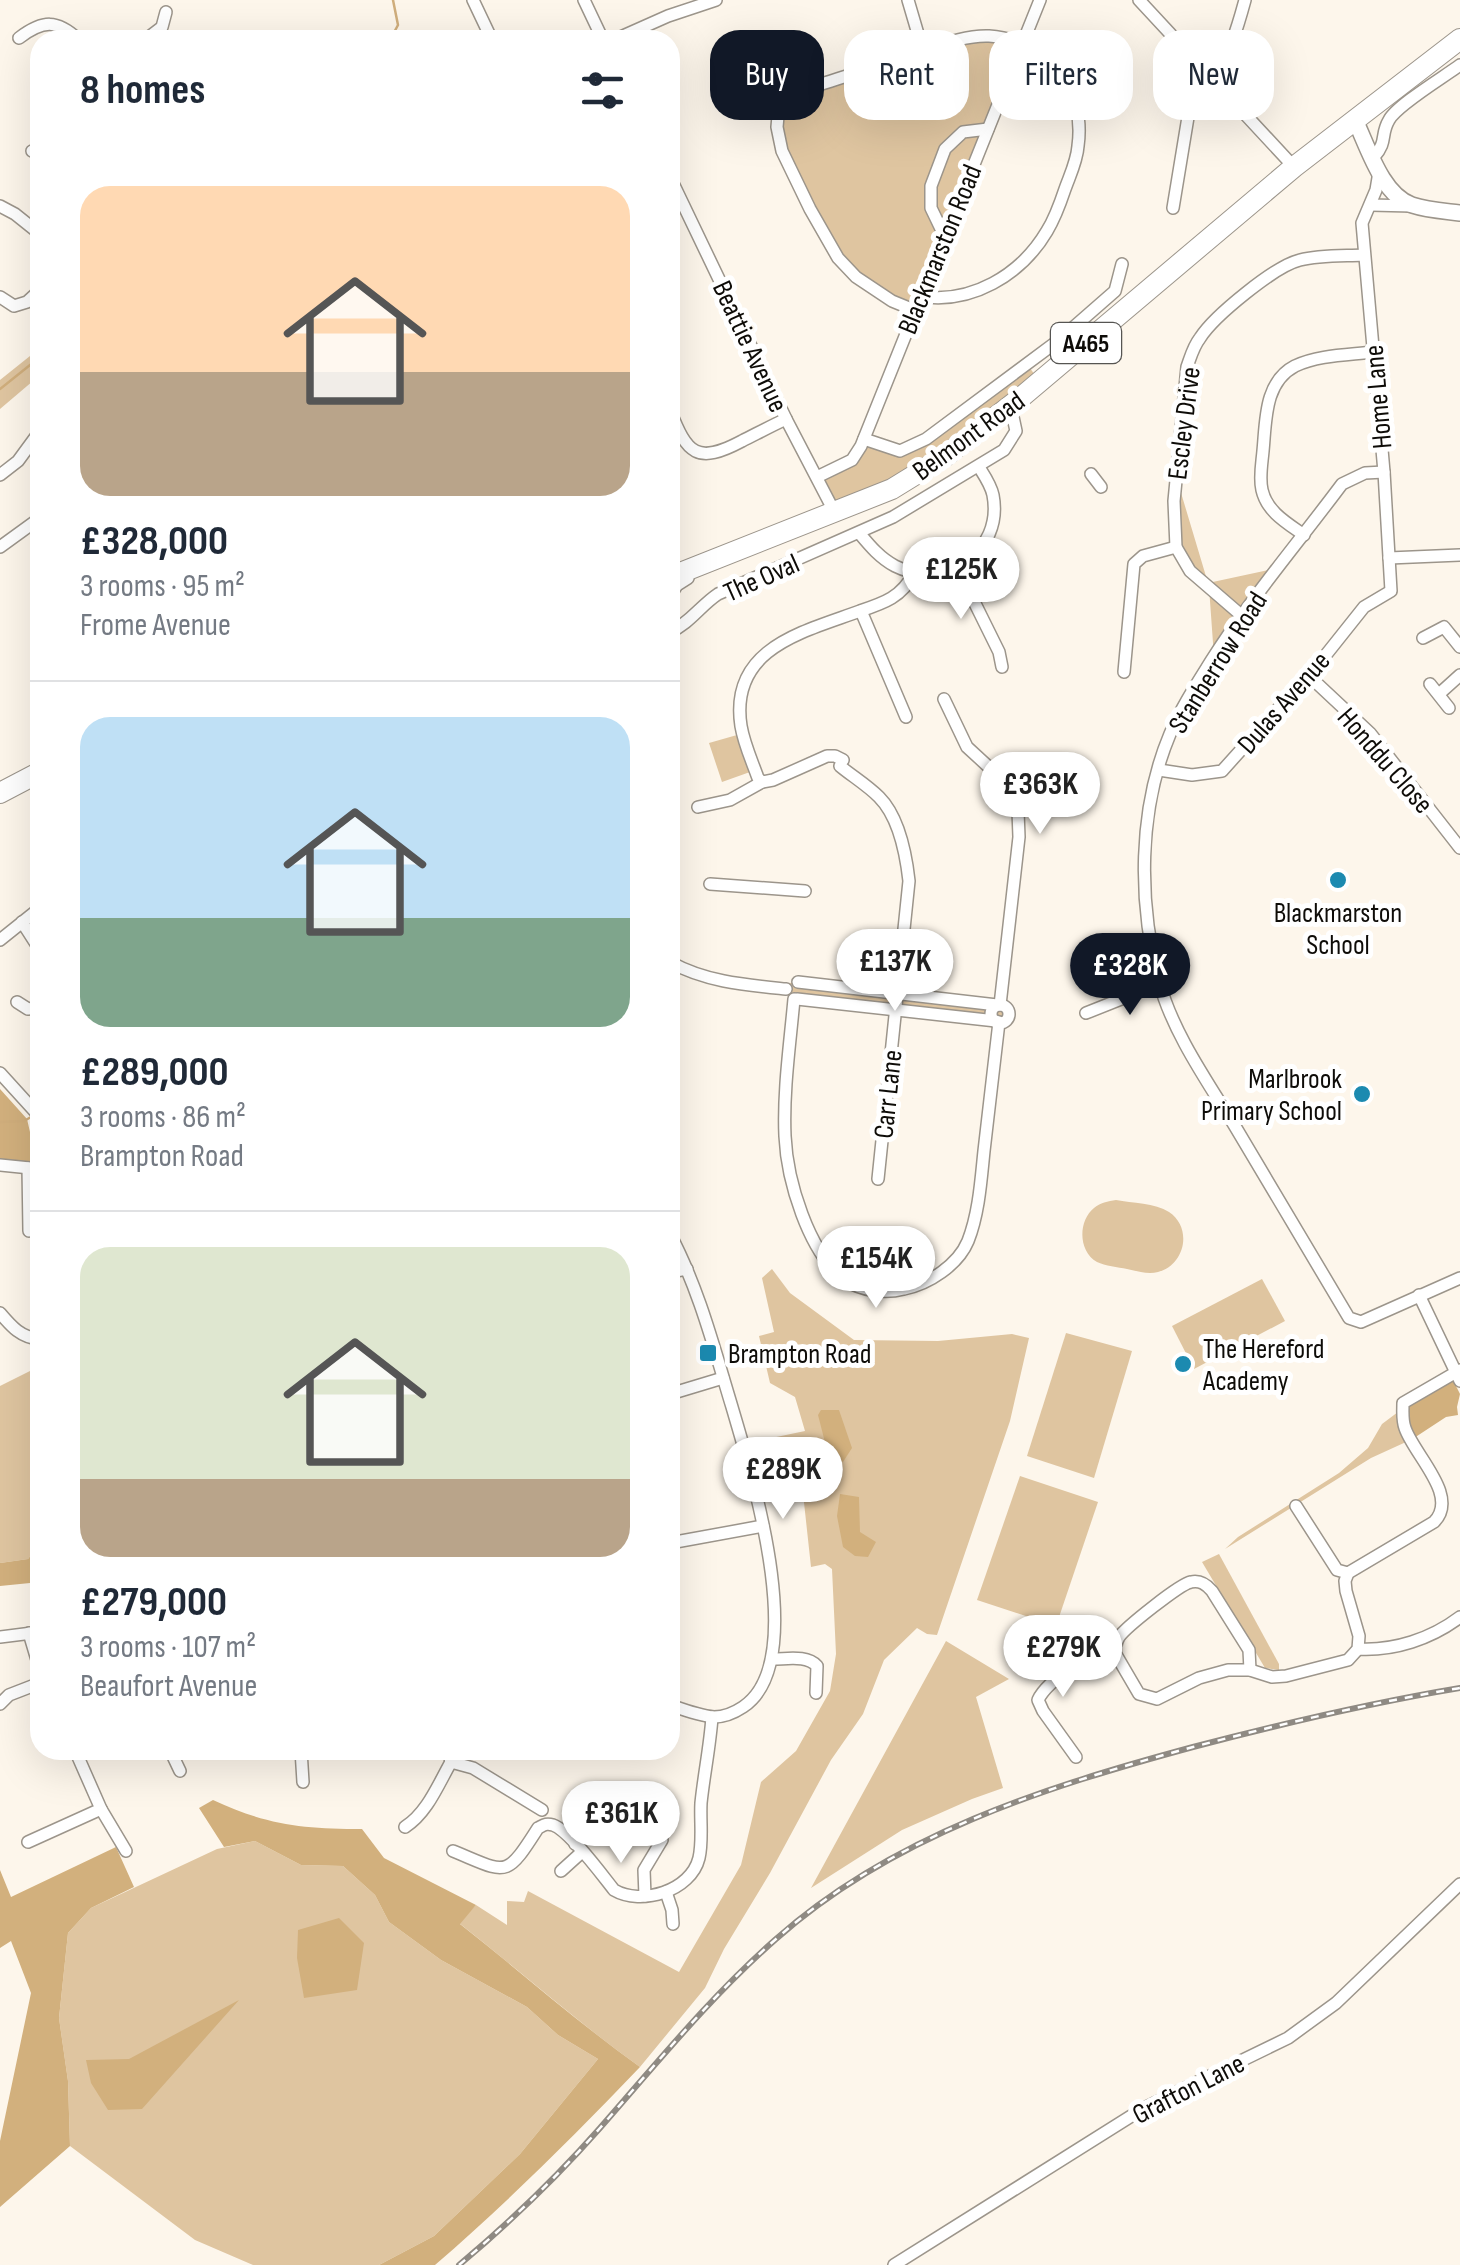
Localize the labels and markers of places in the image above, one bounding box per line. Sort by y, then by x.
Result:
pin: £125K [891,537,1031,622]
pin: £363K [970,752,1110,837]
marker: Blackmarston School [1327,869,1349,891]
place label: Blackmarston School [1274,897,1402,962]
pin: £137K [825,929,965,1014]
pin: £328K [1060,933,1200,1018]
place label: Marlbrook Primary School [1201,1063,1342,1128]
marker: Marlbrook Primary School [1351,1083,1373,1105]
pin: £154K [806,1226,946,1311]
place label: The Hereford Academy [1202,1333,1325,1398]
place label: Brampton Road [728,1338,871,1371]
marker: Brampton Road [697,1342,719,1364]
marker: The Hereford Academy [1172,1353,1194,1375]
pin: £289K [713,1437,853,1522]
pin: £279K [993,1615,1133,1700]
pin: £361K [551,1781,691,1866]

